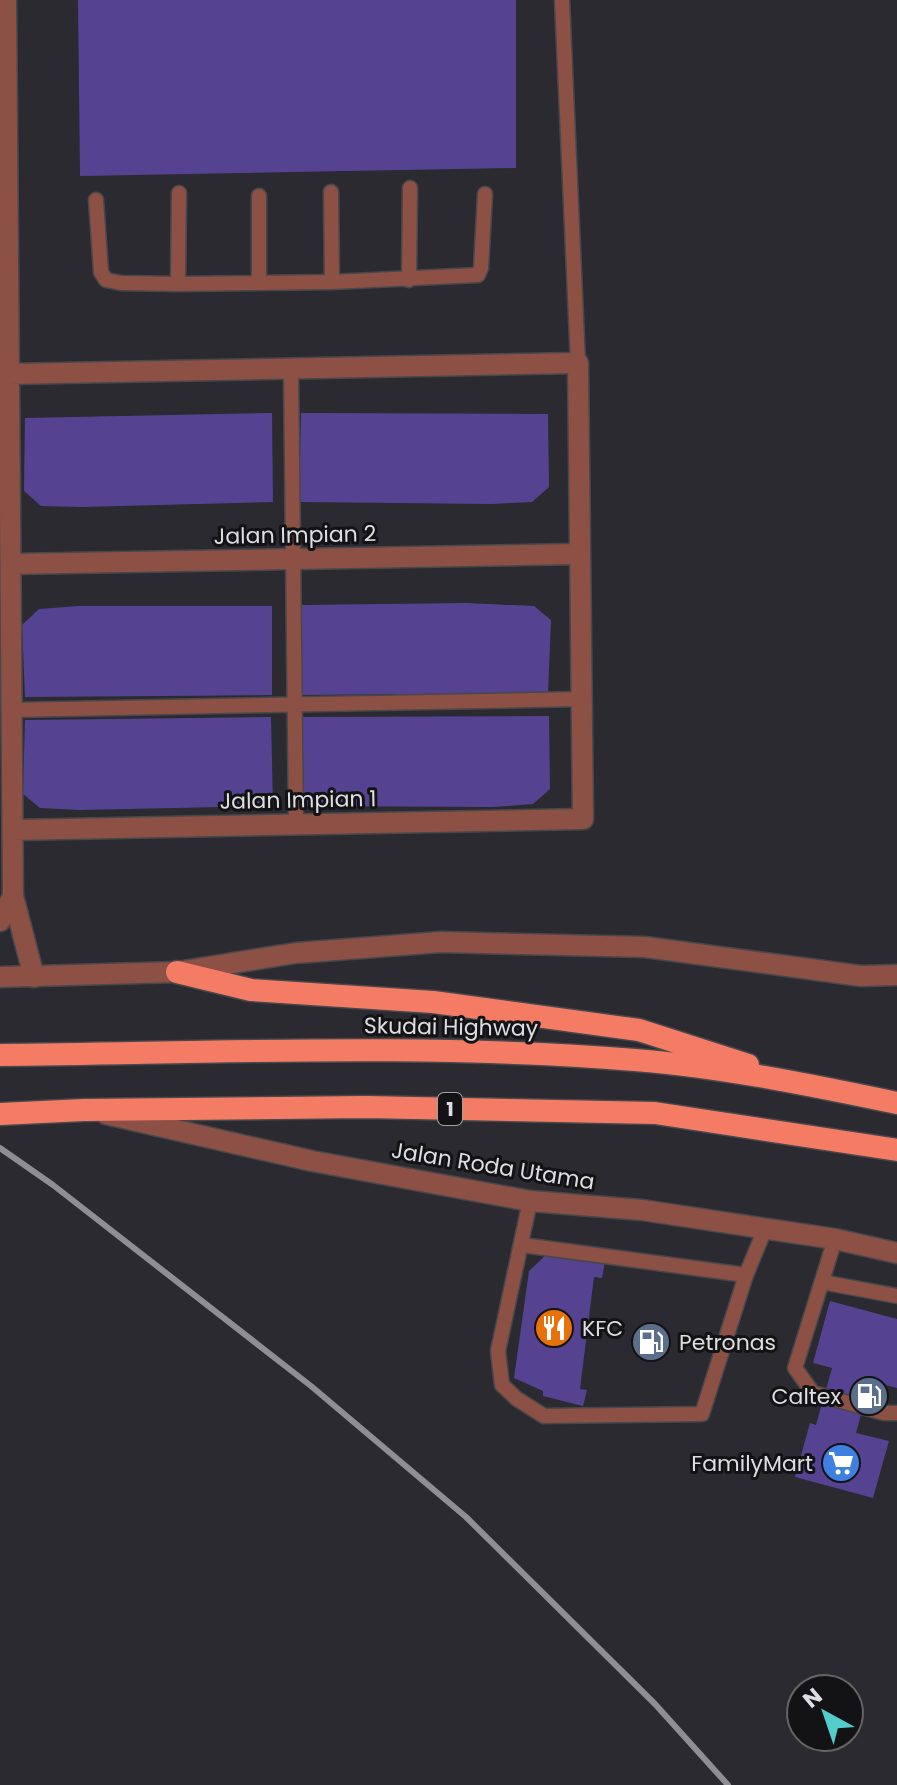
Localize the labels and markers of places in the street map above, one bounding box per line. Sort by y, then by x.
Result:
restaurant icon: KFC [533,1307,575,1349]
place label: KFC [582,1313,623,1344]
fuel station icon: Petronas [630,1321,672,1363]
place label: Petronas [679,1327,776,1358]
fuel station icon: Caltex [848,1375,890,1417]
place label: Caltex [772,1381,841,1412]
supermarket icon: FamilyMart [820,1442,862,1484]
place label: FamilyMart [691,1448,813,1479]

